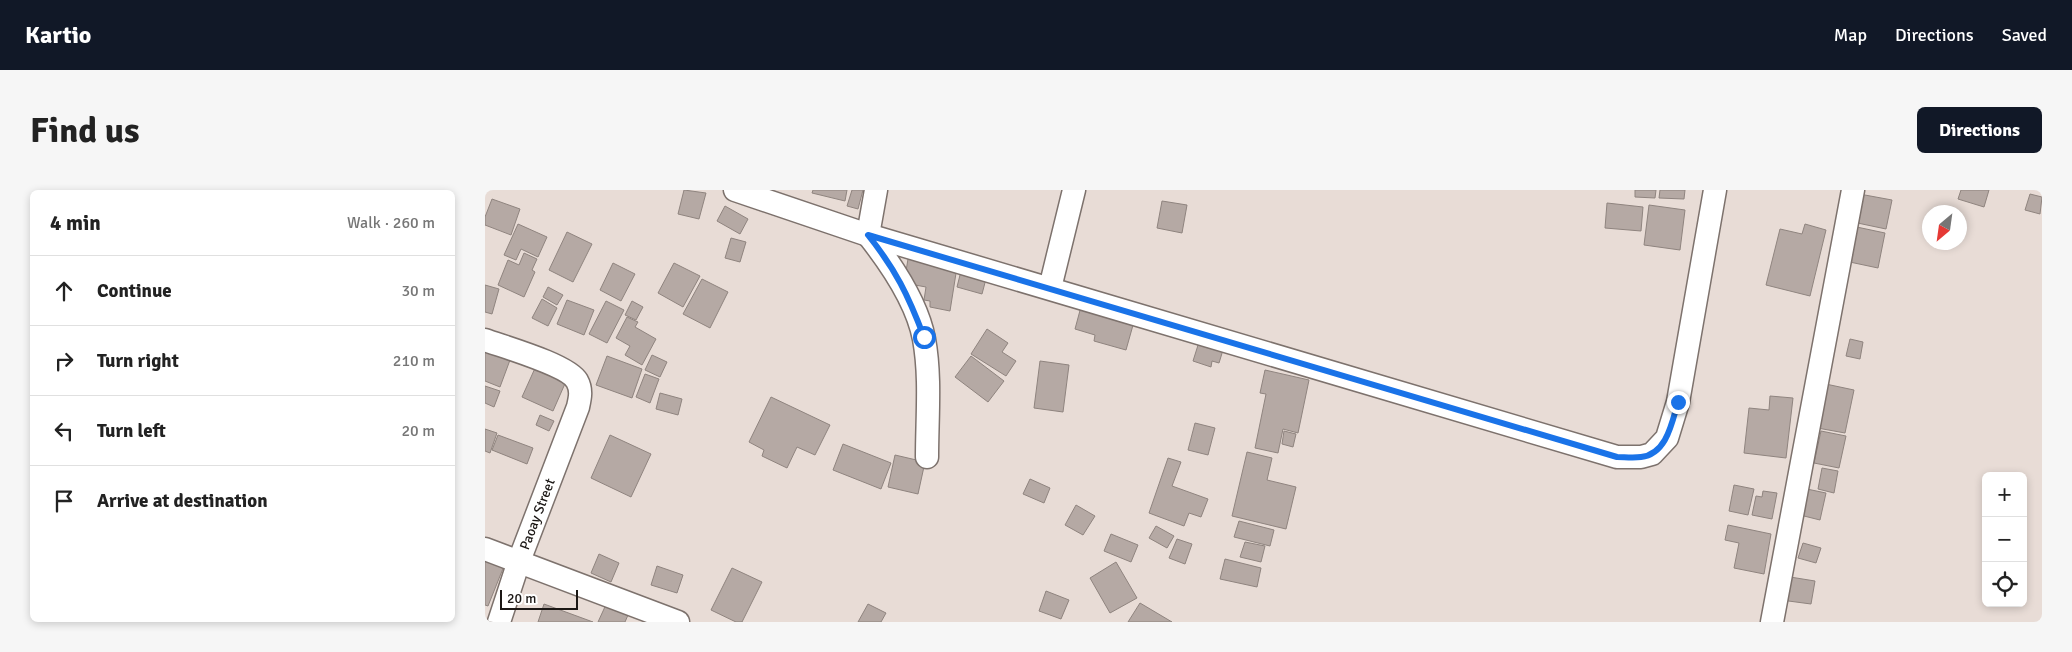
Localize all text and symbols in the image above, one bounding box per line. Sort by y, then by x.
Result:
text: Kartio [25,20,91,50]
text: Map [1834,24,1867,46]
text: Directions [1895,24,1974,46]
text: Saved [2002,24,2047,46]
button: Directions [1917,107,2042,153]
text: Find us [30,109,140,152]
north arrow [1922,205,1967,250]
text: 4 min [50,210,101,236]
text: Walk · 260 m [347,213,435,233]
icon: ahead [50,277,78,305]
text: Continue [97,279,172,303]
text: 30 m [401,281,435,301]
route start [913,326,936,349]
icon: right [50,347,78,375]
text: Turn right [97,349,179,373]
text: 210 m [393,351,435,371]
route end [1667,391,1690,414]
icon: left [50,417,78,445]
text: Turn left [97,419,166,443]
text: 20 m [401,421,435,441]
map controls [1982,472,2027,607]
button: + [1982,472,2027,517]
street label: Paoay Street [516,476,559,552]
icon: arrive [50,487,78,515]
text: Arrive at destination [97,489,268,513]
button: − [1982,517,2027,562]
button: locate [1982,562,2027,607]
scale bar [500,587,577,610]
text: 20 m [507,590,536,607]

